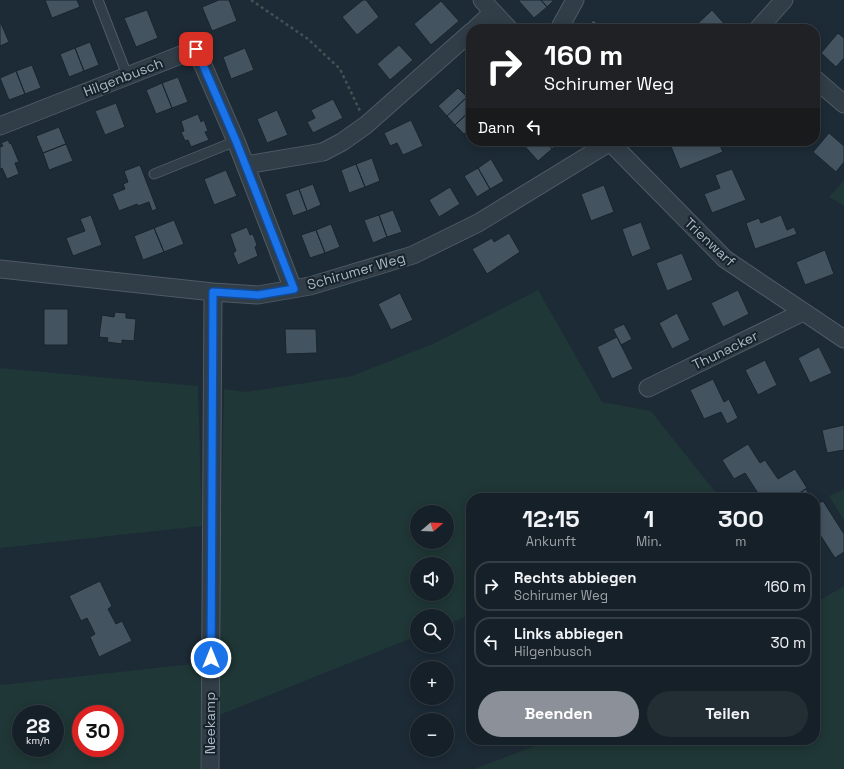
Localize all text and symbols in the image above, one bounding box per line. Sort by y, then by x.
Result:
pin [179,32,213,66]
text: 160 m [544,37,623,73]
icon: arrive [185,38,207,60]
icon: right [478,40,530,92]
street label: Hilgenbusch [81,54,165,100]
text: Schirumer Weg [544,72,674,95]
icon: left [523,116,545,138]
text: Dann [478,118,515,137]
street label: Trienwarf [681,214,739,270]
street label: Schirumer Weg [305,248,407,294]
street label: Thunacker [689,326,761,374]
text: 12:15 [522,503,580,534]
text: 1 [643,503,654,534]
text: 300 [718,503,764,534]
north arrow [410,505,454,549]
map controls [410,505,454,757]
text: Ankunft [526,533,576,550]
text: Min. [636,533,662,550]
text: m [735,533,746,550]
button: sound [410,557,454,601]
text: Rechts abbiegen [514,568,636,587]
icon: right [480,575,502,597]
text: 160 m [764,577,806,596]
text: Schirumer Weg [514,587,608,604]
button: search [410,609,454,653]
text: Links abbiegen [514,624,623,643]
icon: left [480,631,502,653]
text: 30 m [771,633,806,652]
position arrow [190,637,232,679]
text: Hilgenbusch [514,643,592,660]
button: + [410,661,454,705]
button: Beenden [478,691,639,737]
button: Teilen [647,691,808,737]
street label: Neekamp [201,692,219,754]
speed limit sign: 30 [72,705,124,757]
text: 28 [26,713,50,739]
button: − [410,713,454,757]
text: km/h [26,734,50,747]

